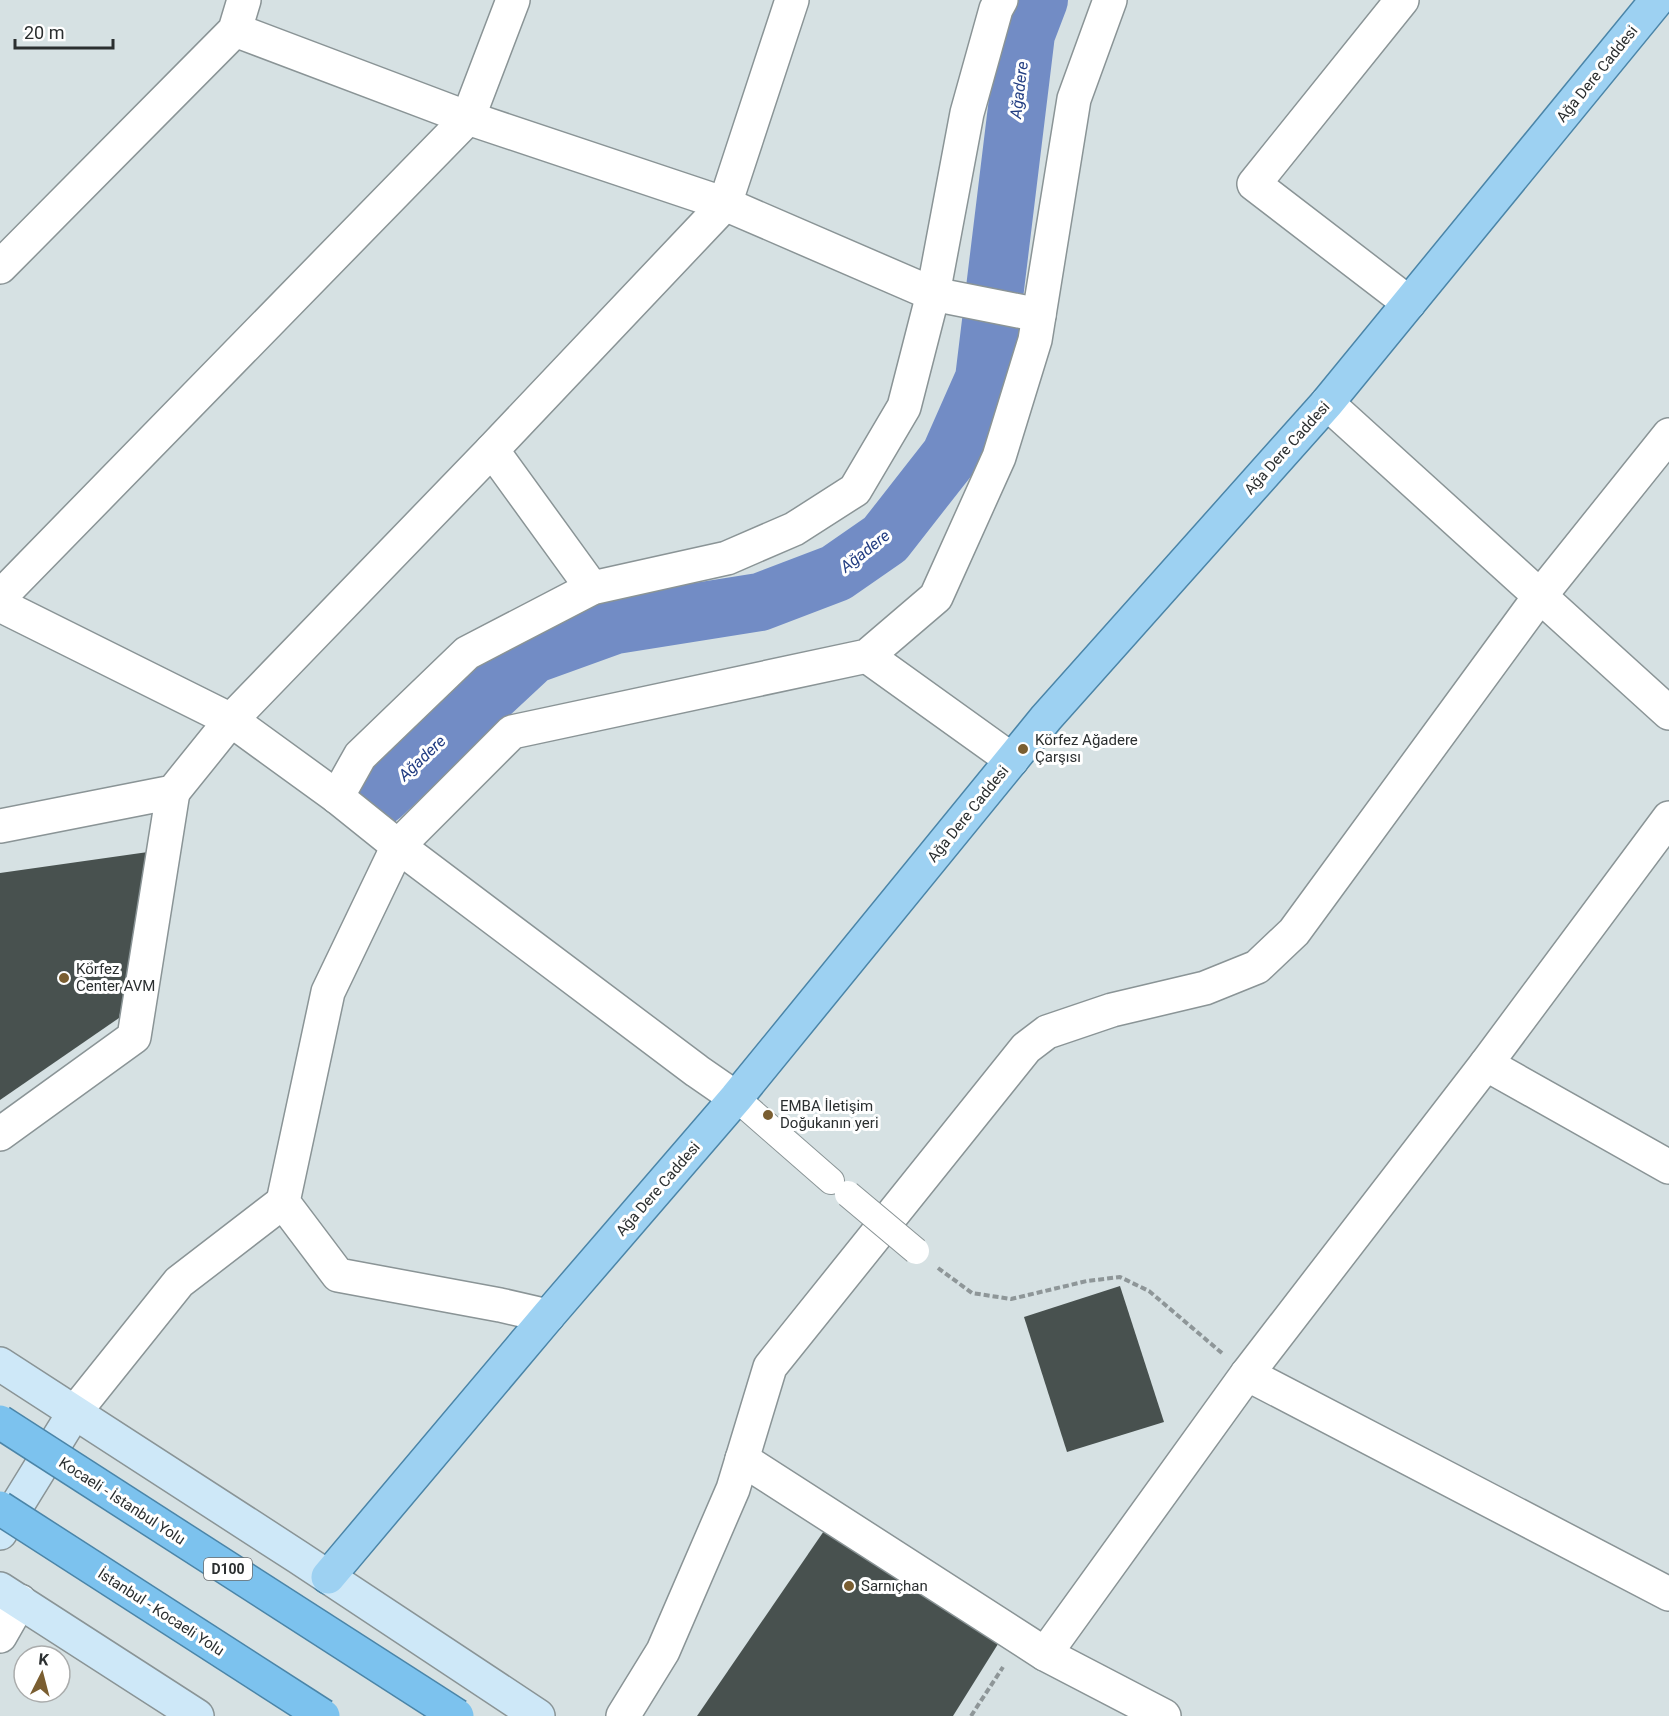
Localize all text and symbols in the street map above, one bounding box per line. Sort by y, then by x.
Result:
scale bar [15,12,112,50]
text: 20 m [24,22,64,43]
street label: Ağa Dere Caddesi [1553,22,1641,126]
water label: Ağadere [1006,60,1032,121]
street label: Ağa Dere Caddesi [1241,398,1333,498]
water label: Ağadere [836,526,894,577]
water label: Ağadere [394,731,450,785]
place label: Körfez Ağadere Çarşısı [1035,731,1138,766]
marker: Körfez Ağadere Çarşısı [1016,742,1030,756]
street label: Ağa Dere Caddesi [924,762,1012,866]
place label: Körfez Center AVM [76,960,155,995]
marker: Körfez Center AVM [57,971,71,985]
place label: EMBA İletişim Doğukanın yeri [780,1097,879,1132]
marker: EMBA İletişim Doğukanın yeri [761,1108,775,1122]
street label: Ağa Dere Caddesi [612,1138,704,1240]
street label: Kocaeli - İstanbul Yolu [56,1453,188,1549]
road number: D100 [204,1558,252,1580]
street label: İstanbul - Kocaeli Yolu [95,1564,227,1660]
place label: Sarnıçhan [861,1577,928,1595]
marker: Sarnıçhan [842,1579,856,1593]
north arrow [12,1644,72,1704]
text: K [37,1650,50,1670]

